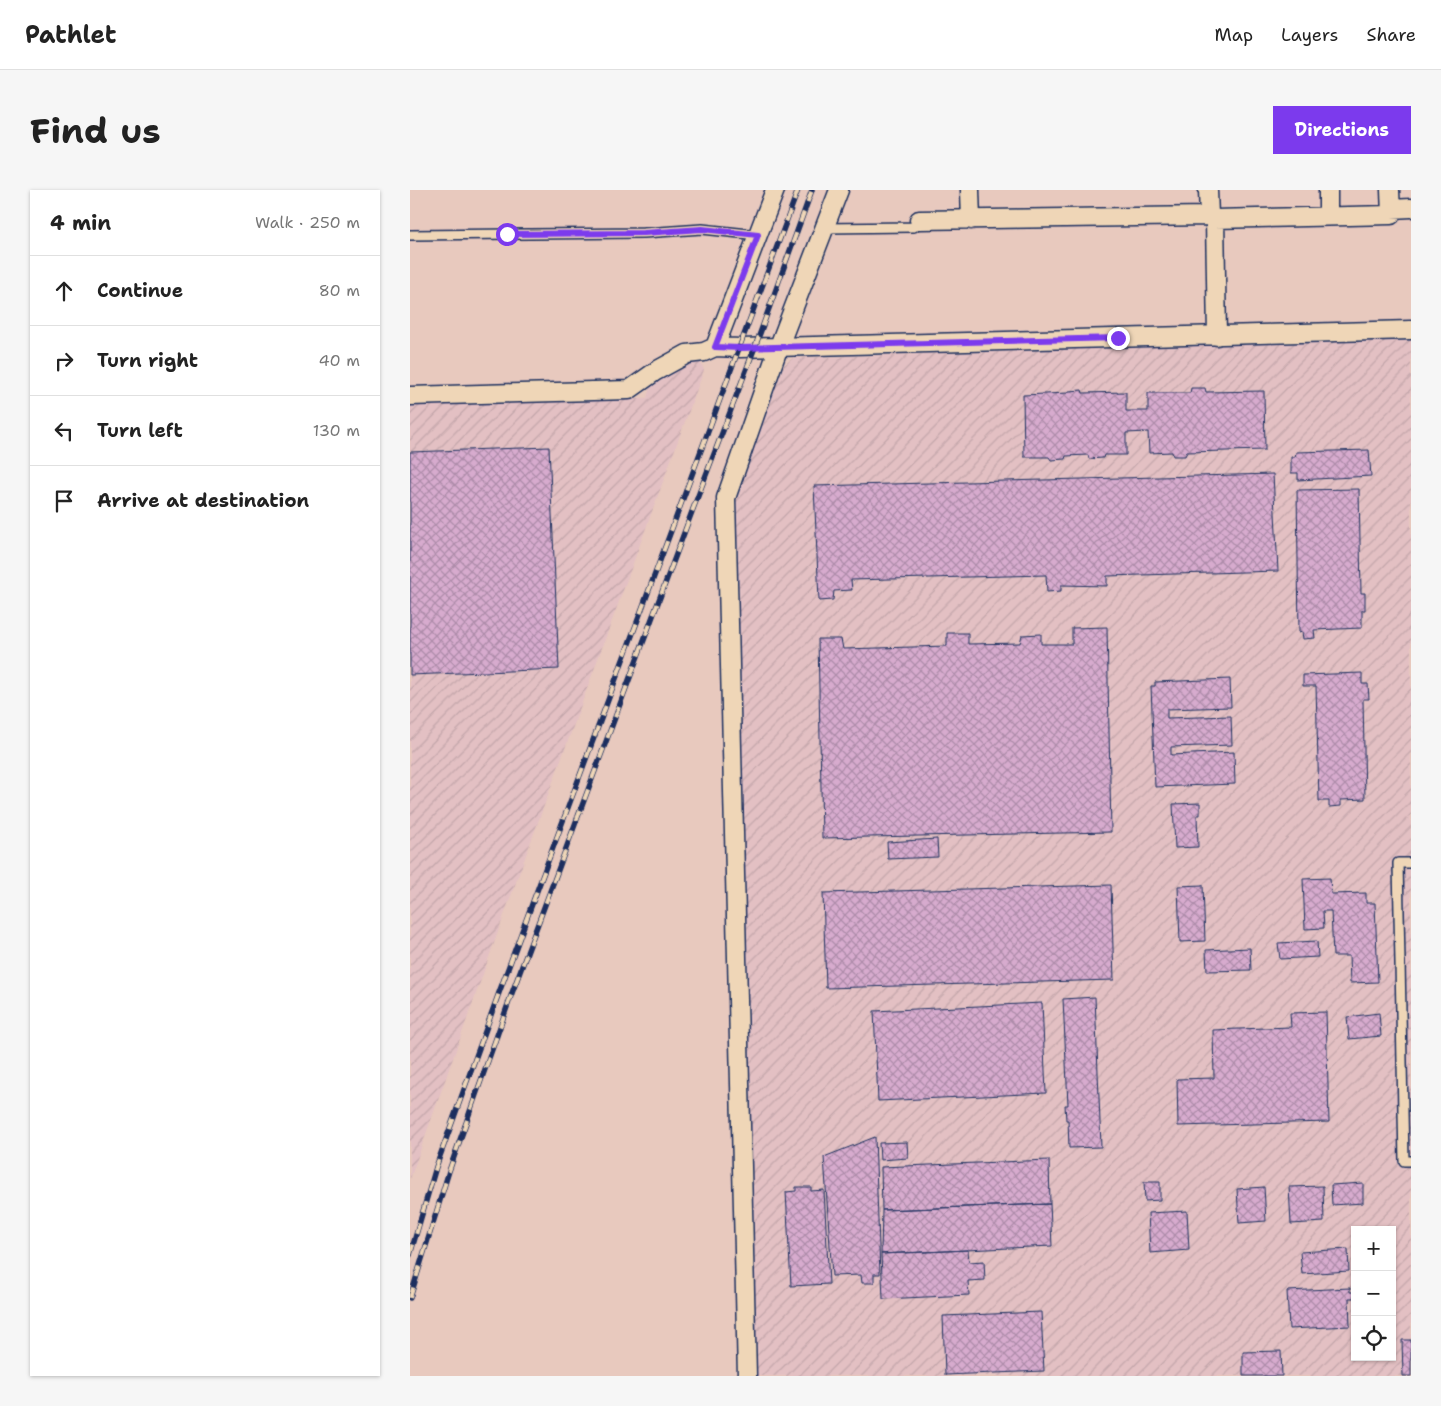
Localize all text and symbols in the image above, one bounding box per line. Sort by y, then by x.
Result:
text: Pathlet [25,19,116,51]
text: Map [1215,23,1253,47]
text: Layers [1281,23,1338,47]
text: Share [1366,23,1416,47]
button: Directions [1273,106,1411,154]
text: Find us [30,107,161,154]
text: 4 min [50,209,111,237]
text: Walk · 250 m [255,212,360,233]
route start [496,223,519,246]
icon: ahead [50,277,78,305]
text: Continue [97,278,183,303]
text: 80 m [319,280,360,301]
route end [1107,327,1130,350]
icon: right [50,347,78,375]
text: Turn right [97,348,198,373]
text: 40 m [318,350,360,371]
icon: left [50,417,78,445]
text: Turn left [97,418,183,443]
text: 130 m [313,420,360,441]
icon: arrive [50,487,78,515]
text: Arrive at destination [97,488,309,513]
map controls [1351,1226,1396,1361]
button: + [1351,1226,1396,1271]
button: − [1351,1271,1396,1316]
button: locate [1351,1316,1396,1361]

